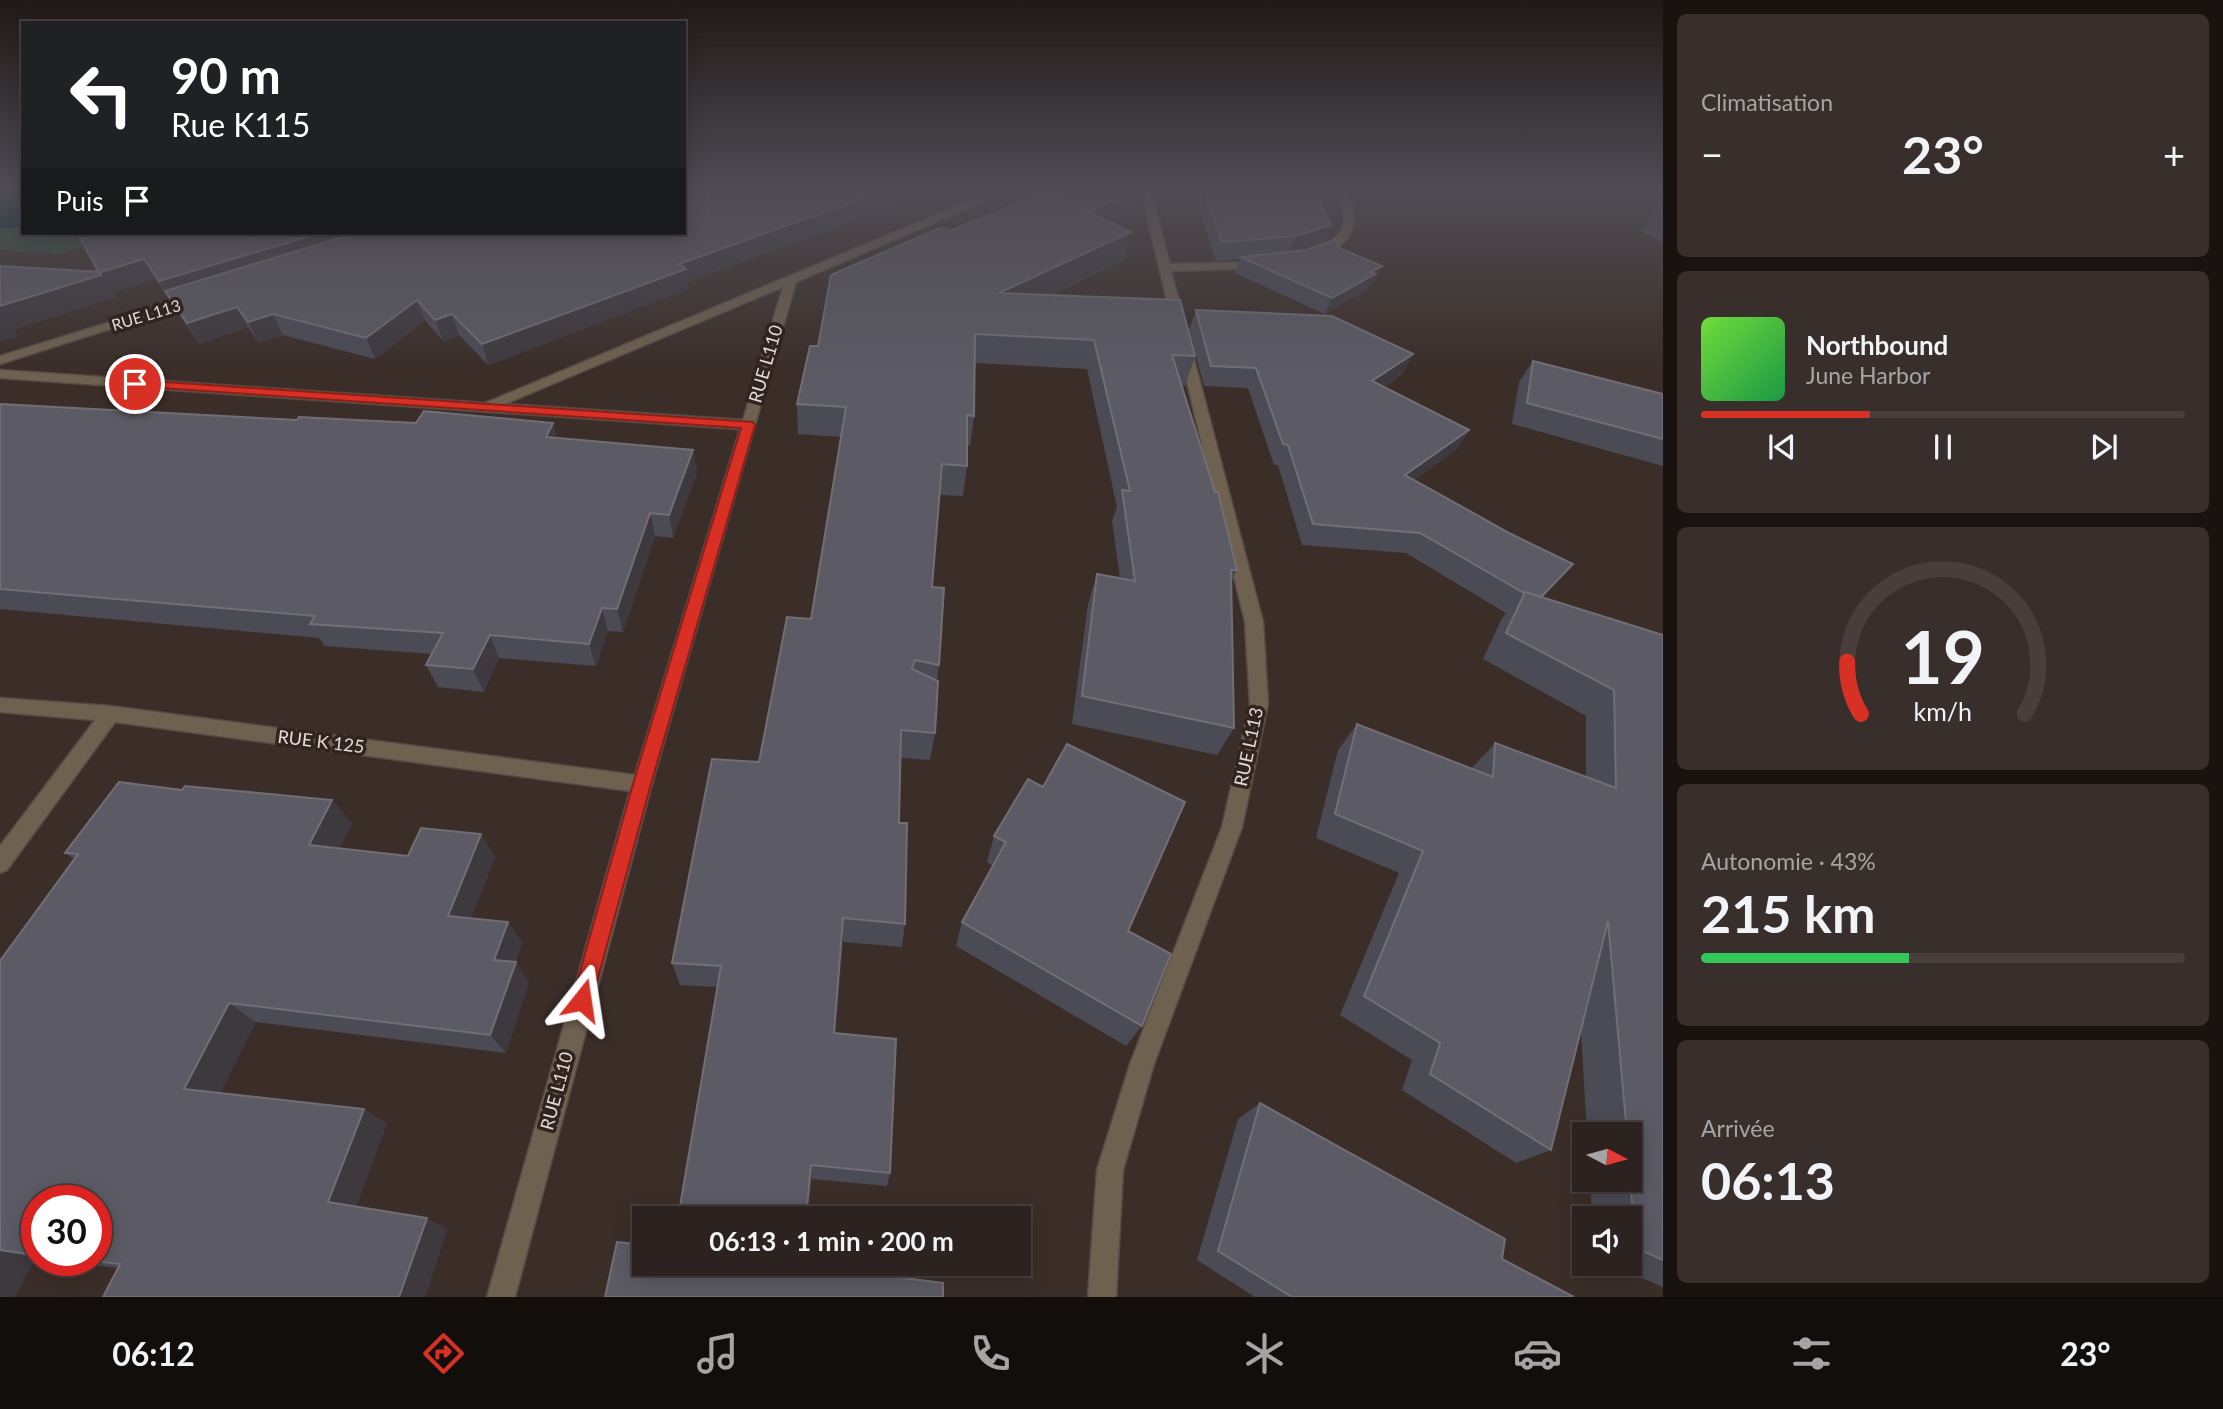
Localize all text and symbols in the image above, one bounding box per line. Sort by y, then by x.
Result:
text: 90 m [171,46,281,104]
icon: left [56,49,147,140]
text: Climatisation [1701,88,1833,116]
text: Rue K115 [171,105,310,144]
text: 23° [1902,123,1984,185]
text: − [1701,131,1723,177]
text: + [2163,131,2185,177]
icon: arrive [118,182,156,220]
text: Puis [56,185,104,217]
street label: RUE L113 [109,295,183,334]
street label: RUE L110 [743,322,787,405]
text: Northbound [1806,329,1948,361]
pin [105,354,165,414]
text: June Harbor [1806,361,1930,389]
icon: arrive [116,365,154,403]
icon: previous [1763,428,1801,466]
icon: pause [1924,428,1962,466]
icon: next [2085,428,2123,466]
text: 19 [1901,613,1985,701]
text: km/h [1914,696,1972,726]
street label: RUE L113 [1229,705,1267,788]
street label: RUE K 125 [276,725,366,757]
text: Autonomie · 43% [1701,847,1876,875]
text: 215 km [1701,882,1875,944]
position arrow [545,963,619,1037]
street label: RUE L110 [535,1049,577,1132]
text: Arrivée [1701,1114,1775,1142]
north arrow [1572,1122,1642,1192]
map controls [1572,1122,1642,1276]
text: 06:13 [1701,1149,1835,1211]
speed limit sign: 30 [21,1185,112,1276]
button: sound [1572,1206,1642,1276]
text: 06:13 · 1 min · 200 m [709,1225,954,1257]
icon: directions [419,1329,468,1378]
icon: music [693,1329,742,1378]
icon: phone [966,1329,1015,1378]
icon: climate [1240,1329,1289,1378]
icon: car [1513,1329,1562,1378]
icon: filters [1787,1329,1836,1378]
text: 06:12 [112,1334,195,1373]
text: 23° [2060,1334,2111,1373]

